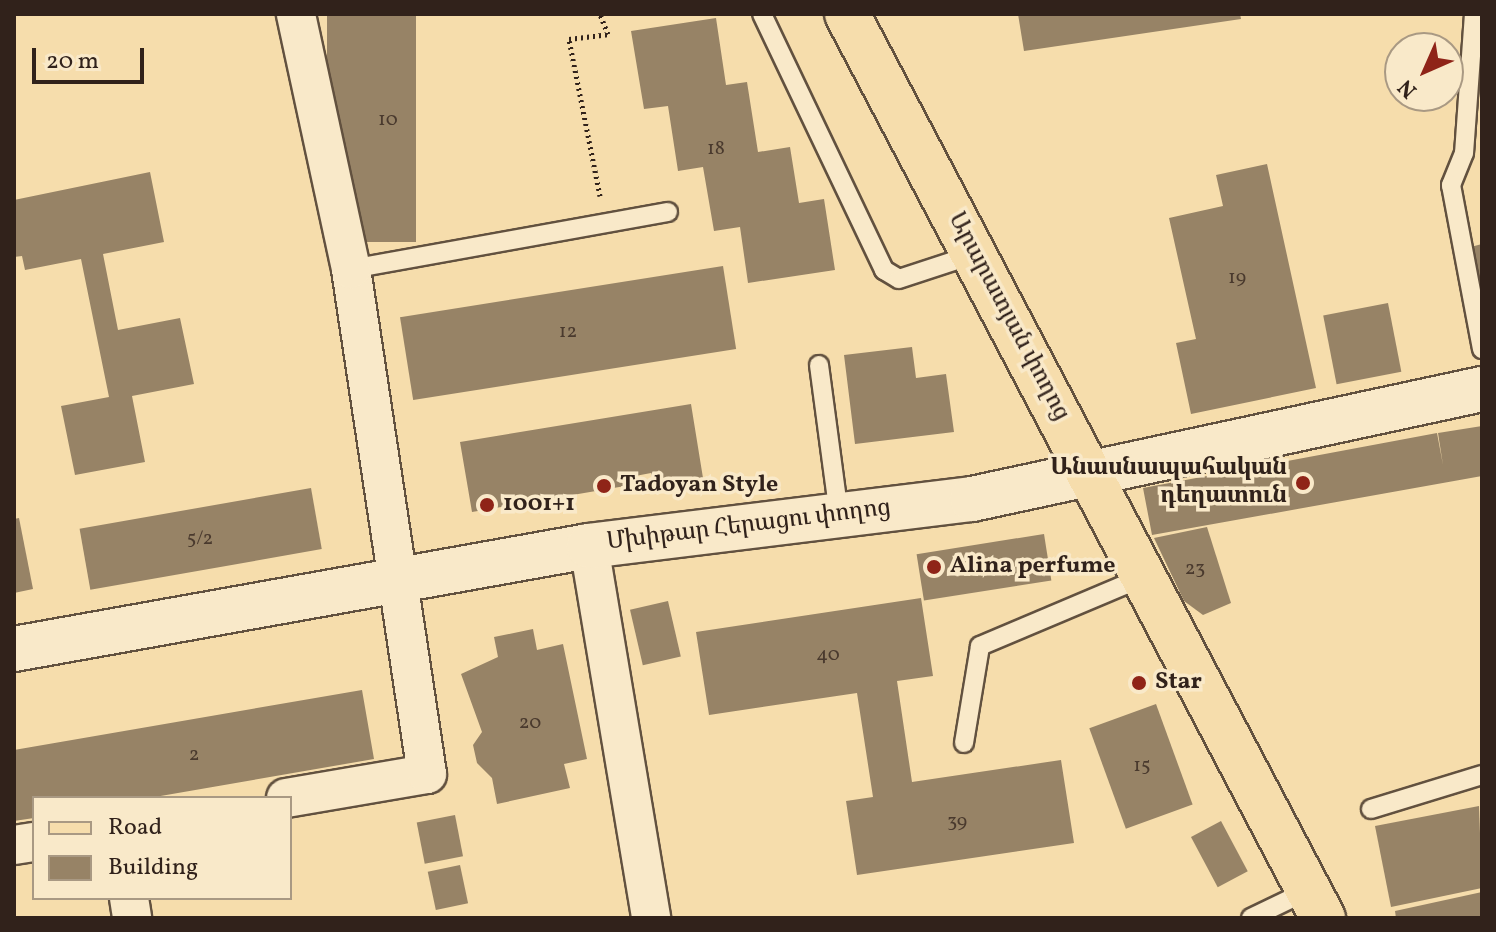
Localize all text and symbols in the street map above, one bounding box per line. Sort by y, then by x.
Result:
scale bar [36,32,148,82]
north arrow [1384,32,1464,112]
text: 20 m [46,45,99,79]
text: N [1391,71,1425,105]
house number: 10 [378,108,398,132]
house number: 18 [707,137,725,161]
street label: Արարատյան փողոց [941,208,1075,426]
house number: 19 [1228,266,1246,290]
house number: 12 [559,320,577,344]
place label: Անասնապահական դեղատուն [1050,455,1287,511]
place label: Tadoyan Style [620,472,778,500]
marker: Անասնապահական դեղատուն [1294,474,1312,492]
marker: Tadoyan Style [595,477,613,495]
place label: 1001+1 [503,491,575,519]
street label: Մխիթար Հերացու փողոց [605,494,893,558]
marker: 1001+1 [478,496,496,514]
house number: 5/2 [187,527,213,551]
place label: Alina perfume [950,553,1115,581]
house number: 23 [1185,557,1205,581]
marker: Alina perfume [925,558,943,576]
house number: 40 [816,643,840,667]
place label: Star [1155,669,1202,697]
marker: Star [1130,674,1148,692]
house number: 20 [519,711,541,735]
house number: 2 [189,743,199,767]
house number: 15 [1133,754,1151,778]
legend [32,796,292,900]
house number: 39 [947,810,967,834]
text: Road [108,811,162,845]
text: Building [108,851,198,885]

